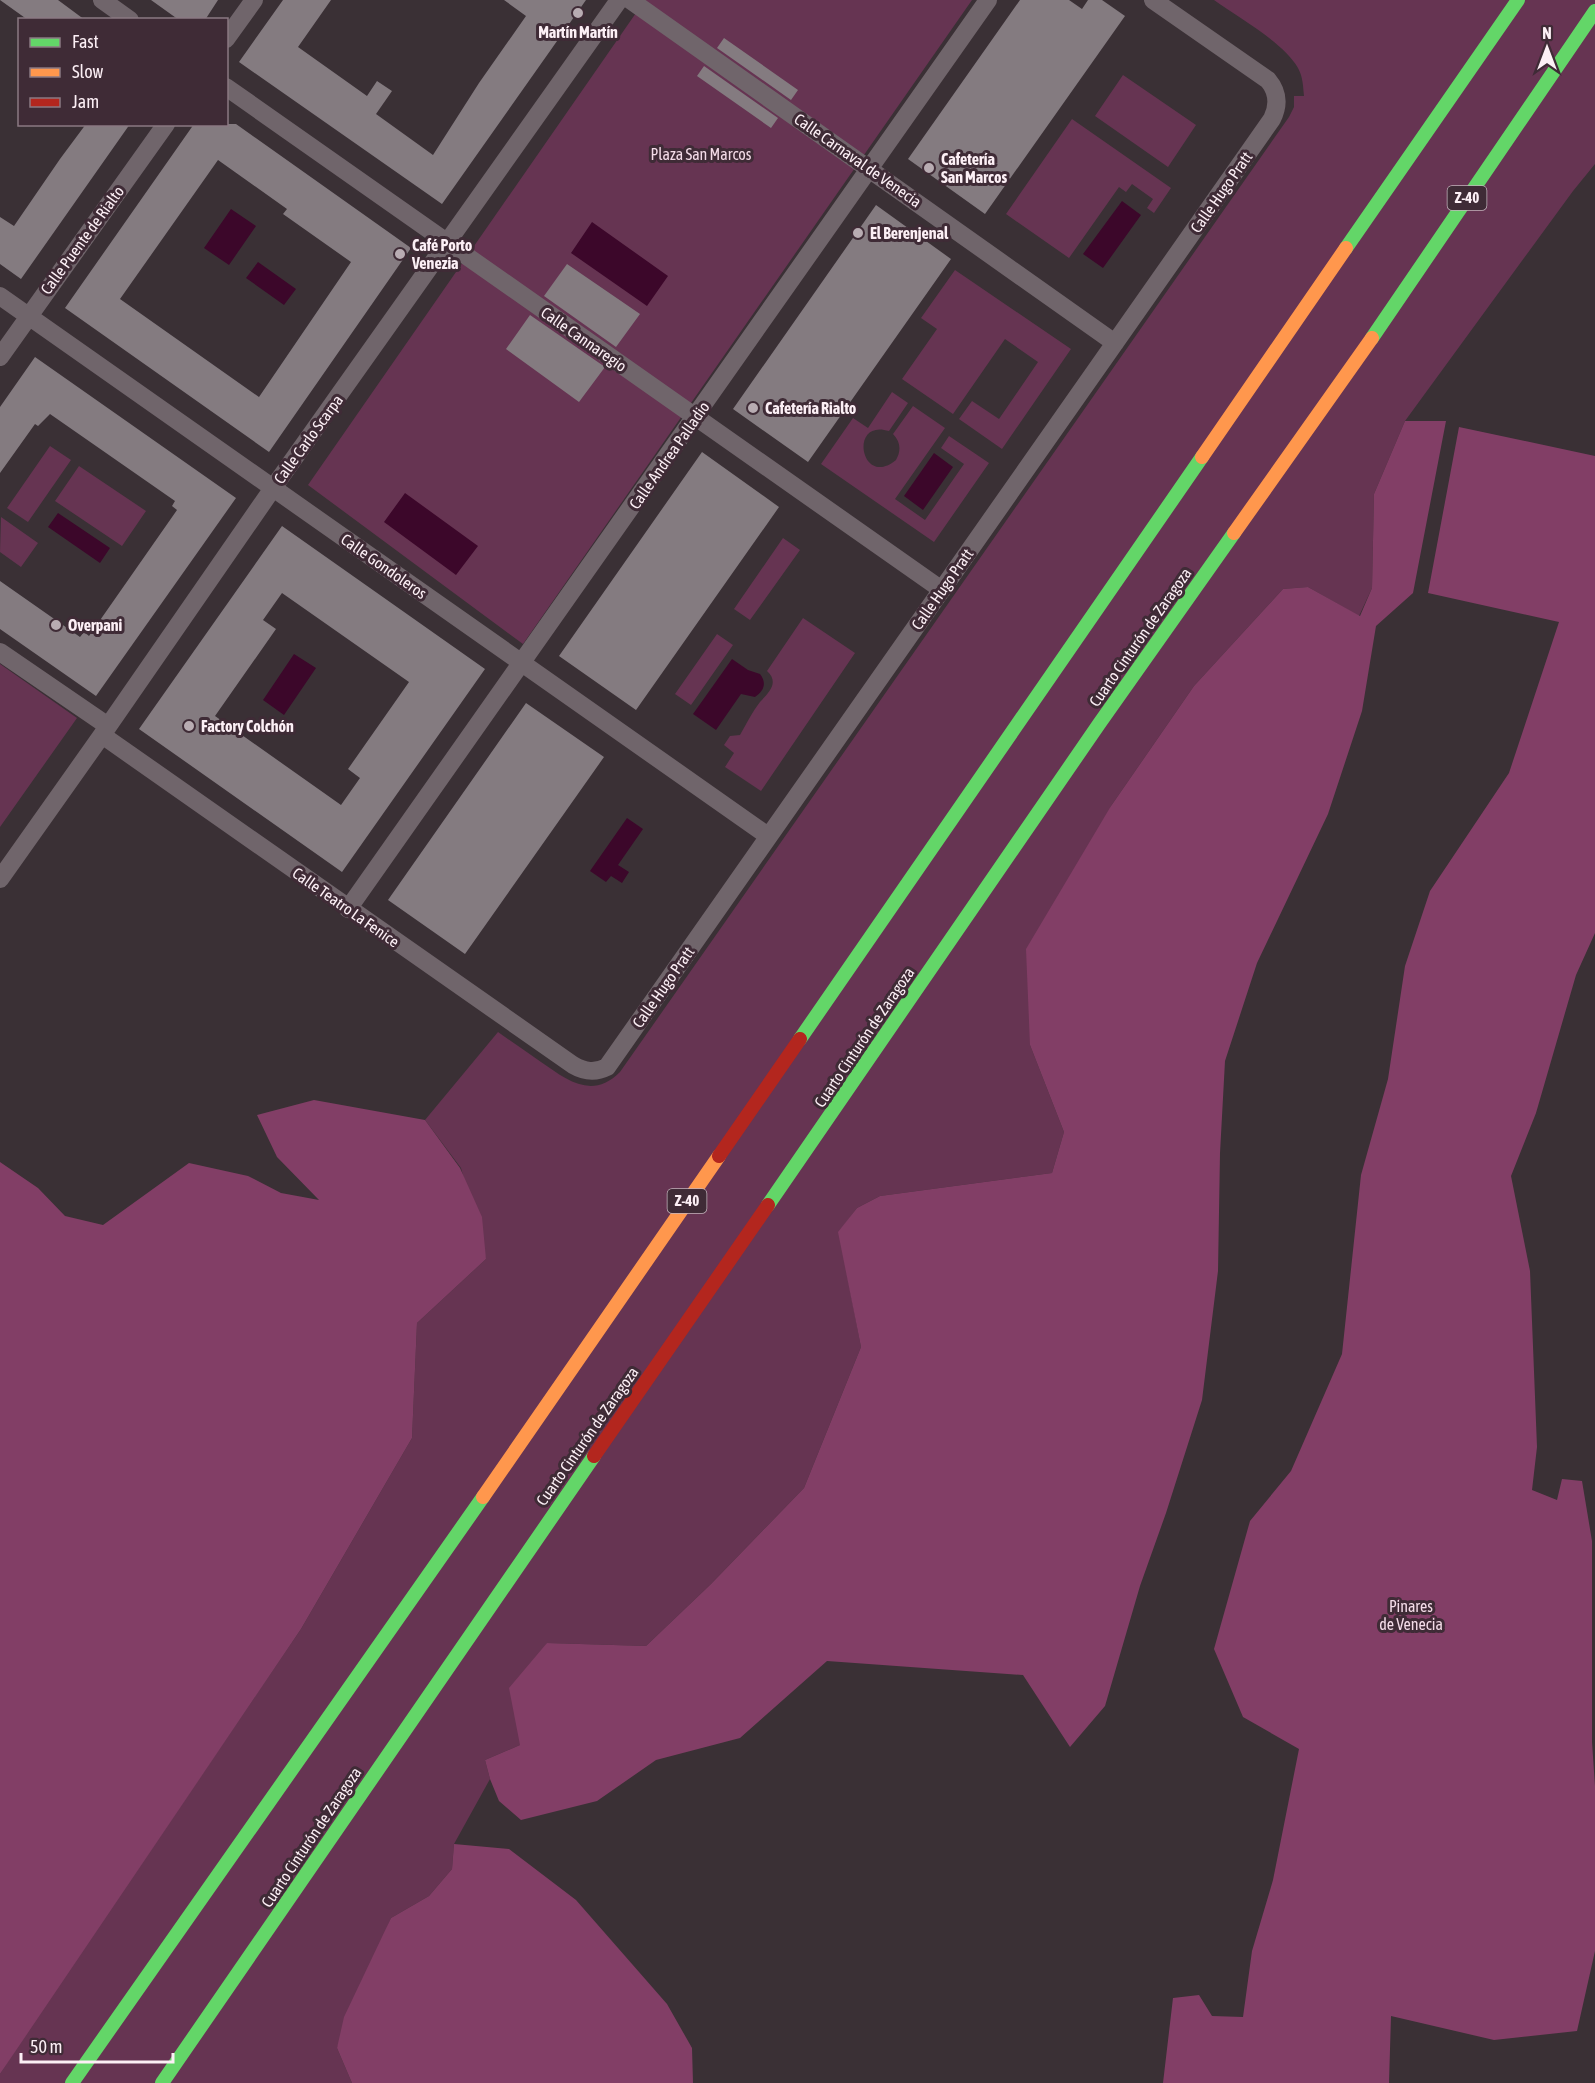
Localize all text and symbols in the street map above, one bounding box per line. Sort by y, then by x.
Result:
marker: Martín Martín [571,6,585,20]
legend [18,18,228,126]
north arrow [1517,18,1577,78]
place label: Martín Martín [538,23,618,41]
text: N [1542,24,1552,42]
text: Fast [72,31,99,52]
text: Slow [72,61,103,82]
text: Jam [72,91,99,112]
street label: Calle Carnaval de Venecia [791,109,925,211]
park label: Plaza San Marcos [651,145,752,163]
street label: Calle Hugo Pratt [1186,148,1257,236]
place label: Cafetería San Marcos [941,150,1007,186]
marker: Cafetería San Marcos [922,161,936,175]
street label: Calle Puente de Rialto [37,182,127,298]
road number: Z-40 [1448,186,1486,210]
place label: El Berenjenal [870,224,949,242]
marker: El Berenjenal [851,226,865,240]
place label: Café Porto Venezia [411,236,473,272]
marker: Café Porto Venezia [393,247,407,261]
street label: Calle Cannaregio [537,303,630,376]
street label: Calle Carlo Scarpa [270,391,347,488]
street label: Calle Andrea Palladio [625,398,713,512]
place label: Cafetería Rialto [765,399,857,417]
marker: Cafetería Rialto [746,401,760,415]
street label: Calle Gondoleros [338,530,431,602]
street label: Calle Hugo Pratt [907,545,978,633]
street label: Cuarto Cinturón de Zaragoza [1085,564,1195,710]
place label: Overpani [68,616,123,634]
marker: Overpani [49,618,63,632]
place label: Factory Colchón [201,717,294,735]
marker: Factory Colchón [182,719,196,733]
street label: Calle Teatro La Fenice [289,863,403,951]
street label: Calle Hugo Pratt [628,943,699,1031]
street label: Cuarto Cinturón de Zaragoza [810,964,918,1111]
road number: Z-40 [668,1189,706,1213]
street label: Cuarto Cinturón de Zaragoza [532,1363,642,1509]
park label: Pinares de Venecia [1379,1597,1443,1633]
street label: Cuarto Cinturón de Zaragoza [257,1764,365,1911]
scale bar [21,2026,172,2064]
text: 50 m [30,2036,62,2057]

